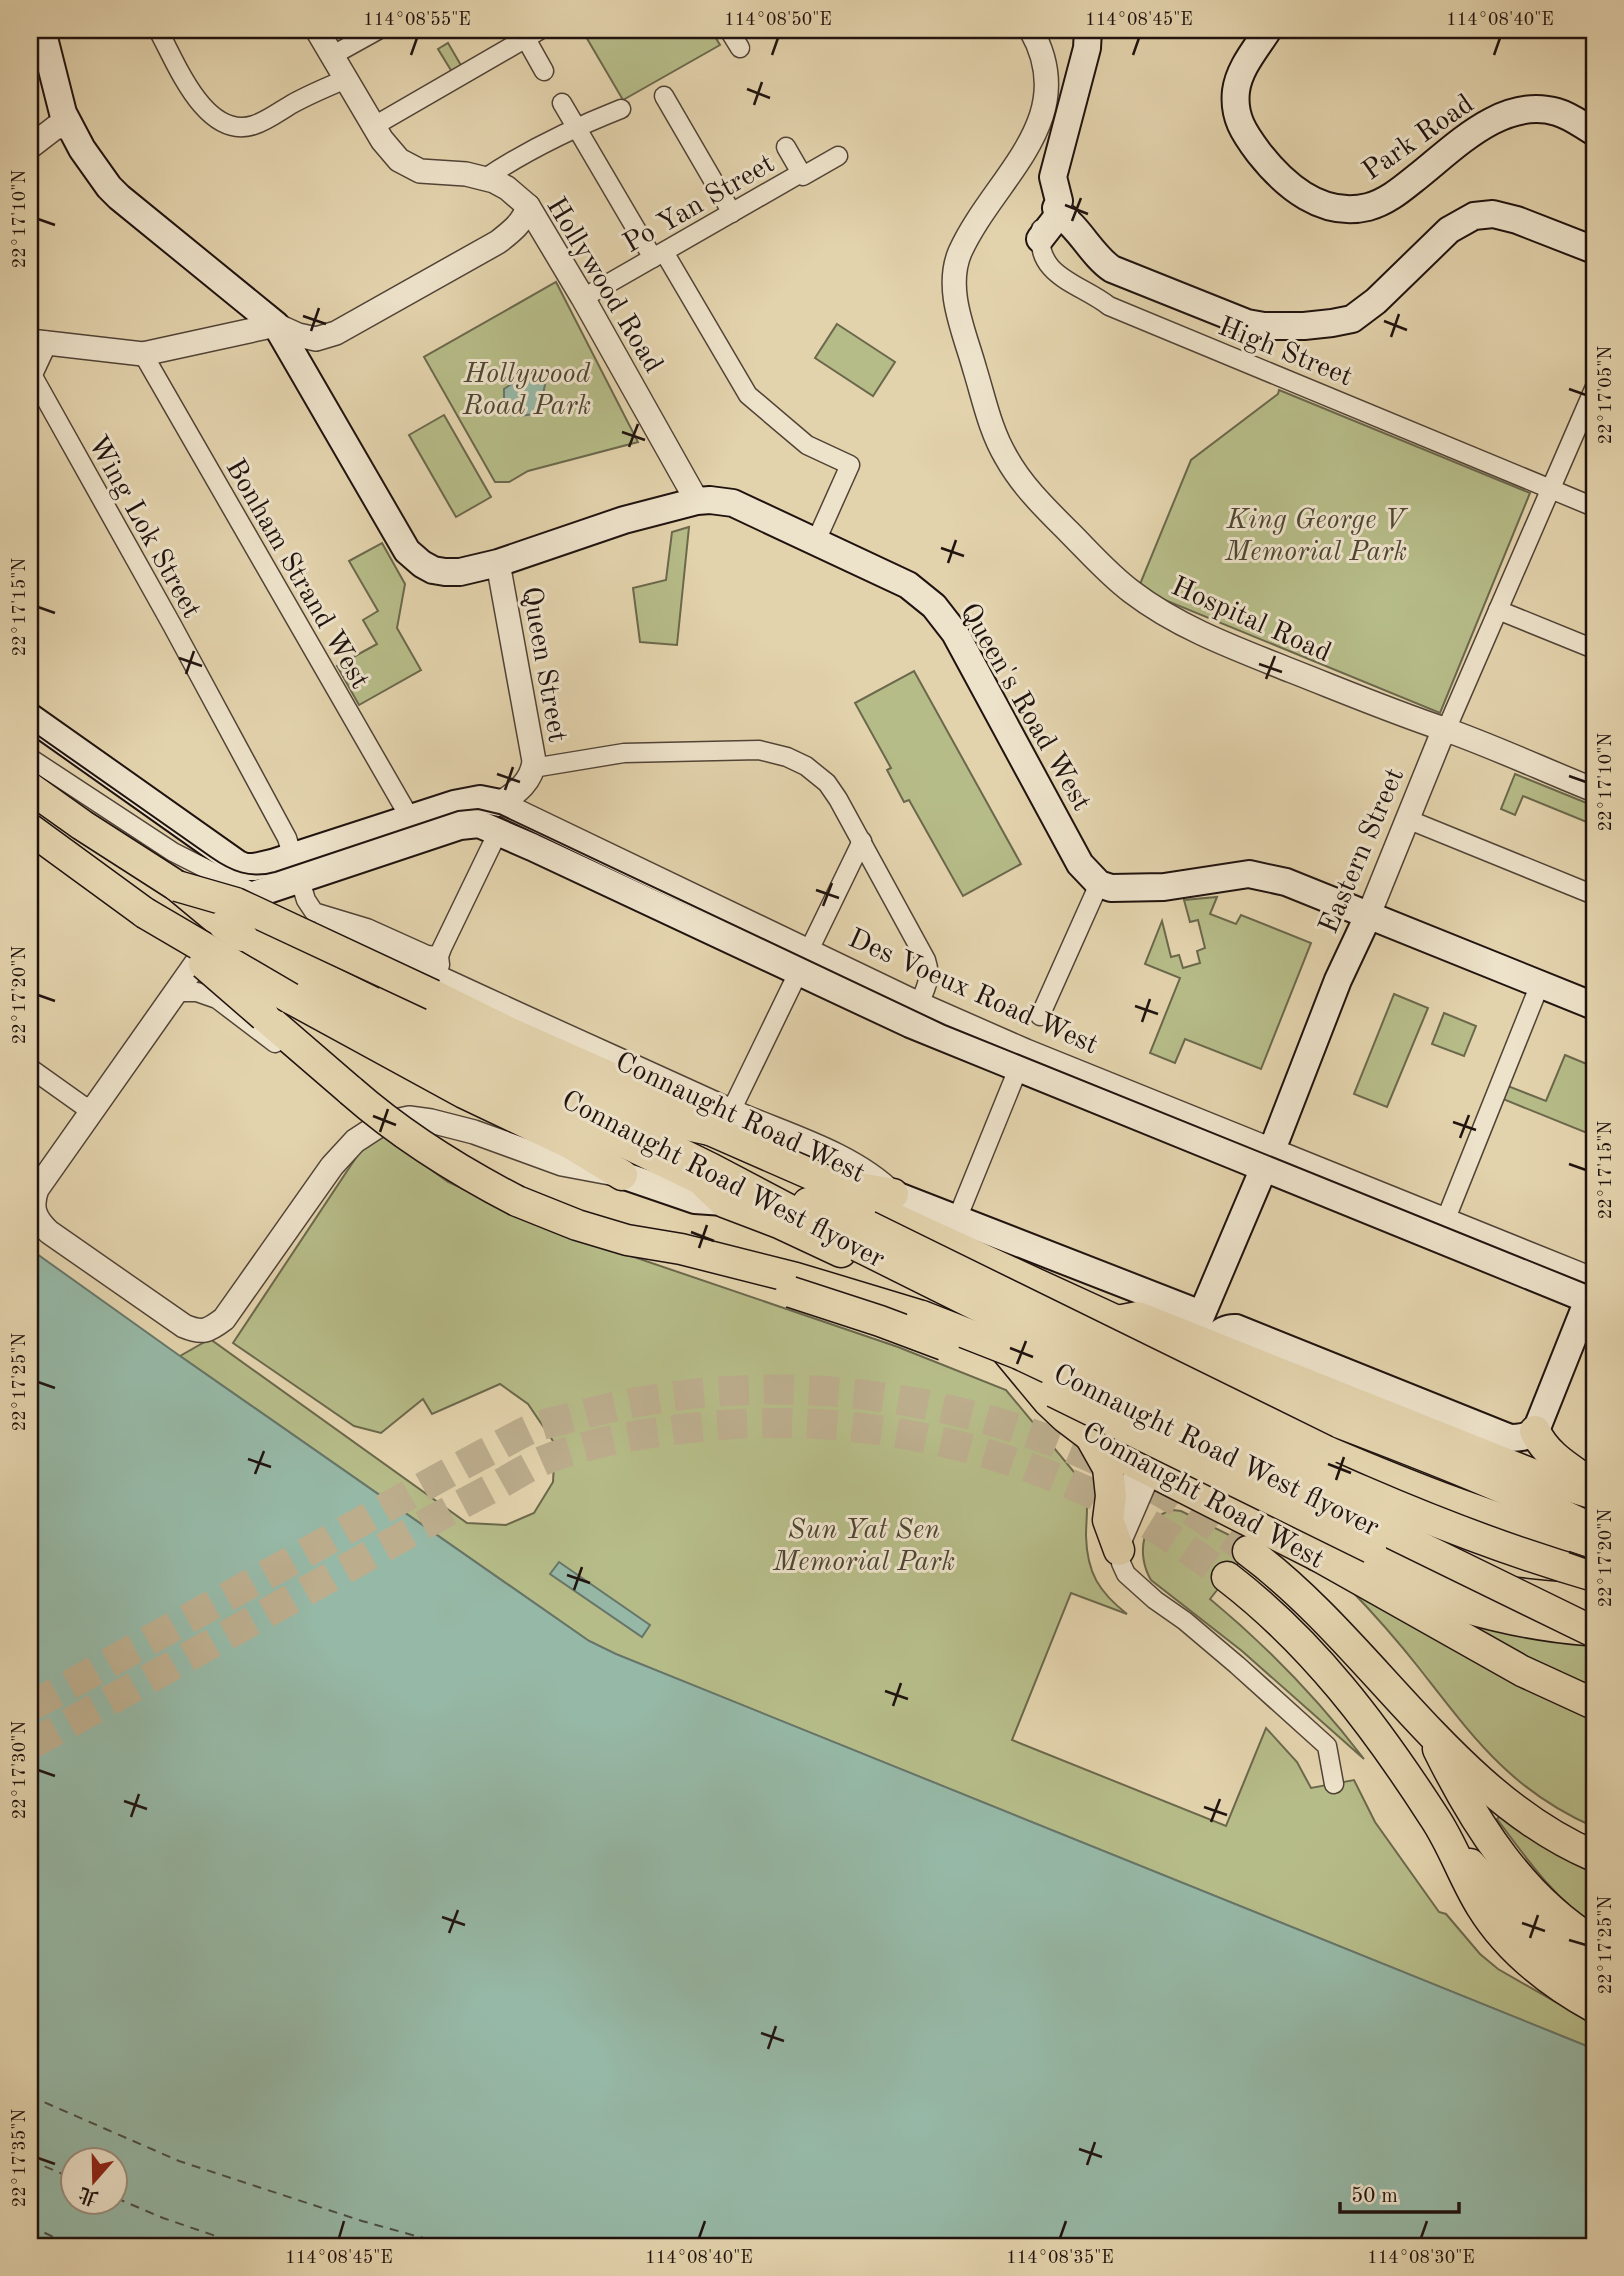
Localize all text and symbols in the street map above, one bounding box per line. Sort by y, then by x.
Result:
text: 114°08'55"E [363,11,471,29]
text: 114°08'50"E [724,11,832,29]
text: 114°08'45"E [1085,11,1193,29]
text: 114°08'40"E [1446,11,1554,29]
street label: Park Road [1358,90,1479,187]
street label: Po Yan Street [619,150,780,259]
text: 22°17'10"N [11,170,29,268]
street label: Hollywood Road [540,193,667,378]
street label: High Street [1214,313,1356,392]
text: 22°17'05"N [1597,346,1615,444]
park label: Hollywood Road Park [462,361,591,421]
street label: Wing Lok Street [82,432,205,623]
street label: Bonham Strand West [219,455,373,694]
park label: King George V Memorial Park [1224,507,1408,567]
text: 22°17'15"N [11,558,29,656]
street label: Hospital Road [1167,573,1335,668]
street label: Queen Street [516,585,571,744]
street label: Queen's Road West [954,599,1095,816]
text: 22°17'10"N [1597,733,1615,831]
street label: Eastern Street [1315,764,1410,938]
street label: Des Voeux Road West [844,925,1102,1060]
text: 22°17'20"N [11,946,29,1044]
street label: Connaught Road West [611,1049,869,1189]
street label: Connaught Road West flyover [556,1087,889,1275]
text: 22°17'15"N [1597,1121,1615,1219]
text: 22°17'25"N [11,1333,29,1431]
street label: Connaught Road West flyover [1048,1355,1386,1543]
street label: Connaught Road West [1077,1413,1331,1575]
text: 22°17'20"N [1597,1509,1615,1607]
park label: Sun Yat Sen Memorial Park [772,1517,955,1577]
text: 22°17'30"N [11,1721,29,1819]
text: 22°17'25"N [1597,1896,1615,1994]
text: 22°17'35"N [11,2109,29,2207]
north arrow [60,2146,130,2216]
scale bar [1340,2171,1460,2215]
text: 北 [76,2182,101,2209]
text: 50 m [1351,2186,1398,2207]
text: 114°08'45"E [285,2249,393,2267]
text: 114°08'40"E [645,2249,753,2267]
text: 114°08'35"E [1006,2249,1114,2267]
text: 114°08'30"E [1367,2249,1475,2267]

